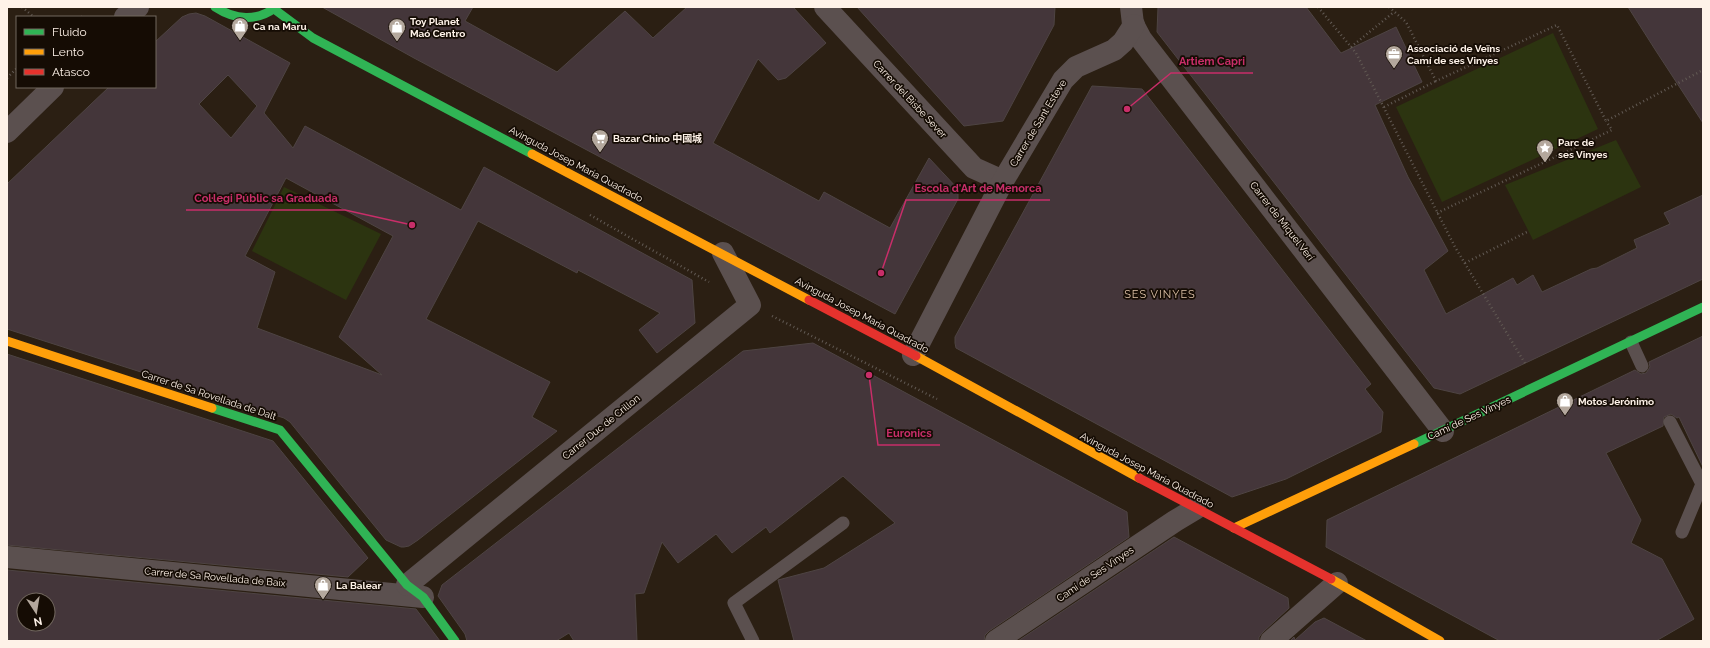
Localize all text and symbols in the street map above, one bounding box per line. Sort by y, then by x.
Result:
legend [16,16,156,88]
shop icon: Ca na Maru [230,16,250,41]
place label: Toy Planet Maó Centro [410,16,465,39]
shop icon: Toy Planet Maó Centro [387,17,407,42]
place label: Ca na Maru [253,21,307,32]
text: Fluido [52,25,87,39]
place label: Associació de Veïns Camí de ses Vinyes [1407,43,1500,66]
office icon: Associació de Veïns Camí de ses Vinyes [1384,44,1404,69]
text: Lento [52,45,84,59]
callout: Artiem Capri [1171,50,1253,73]
text: Artiem Capri [1179,55,1245,68]
street label: Carrer del Bisbe Sever [871,58,949,141]
text: Atasco [52,65,90,79]
street label: Carrer de Sant Esteve [1008,77,1068,169]
street label: Avinguda Josep Maria Quadrado [507,124,645,204]
supermarket icon: Bazar Chino 中國城 [590,128,610,153]
place label: Bazar Chino 中國城 [613,132,702,144]
place label: Parc de ses Vinyes [1558,137,1608,160]
place icon: Parc de ses Vinyes [1535,138,1555,163]
callout: Escola d'Art de Menorca [906,177,1050,200]
street label: Carrer de Miquel Verí [1248,179,1317,263]
text: Escola d'Art de Menorca [914,182,1042,195]
callout: Col·legi Públic sa Graduada [186,187,345,210]
text: Col·legi Públic sa Graduada [194,192,338,205]
street label: Avinguda Josep Maria Quadrado [793,275,931,355]
district label: SES VINYES [1124,288,1196,301]
street label: Carrer de Sa Rovellada de Dalt [140,368,278,422]
shop icon: Motos Jerónimo [1555,391,1575,416]
street label: Carrer Duc de Crillon [560,392,642,462]
street label: Camí de Ses Vinyes [1426,394,1512,442]
place label: Motos Jerónimo [1578,396,1654,407]
callout: Euronics [878,422,940,445]
text: Euronics [886,427,932,440]
street label: Avinguda Josep Maria Quadrado [1078,430,1216,510]
street label: Camí de Ses Vinyes [1054,544,1136,604]
street label: Carrer de Sa Rovellada de Baix [144,565,286,589]
shop icon: La Balear [313,575,333,600]
place label: La Balear [336,580,381,591]
north arrow [16,592,56,632]
text: N [33,614,43,629]

